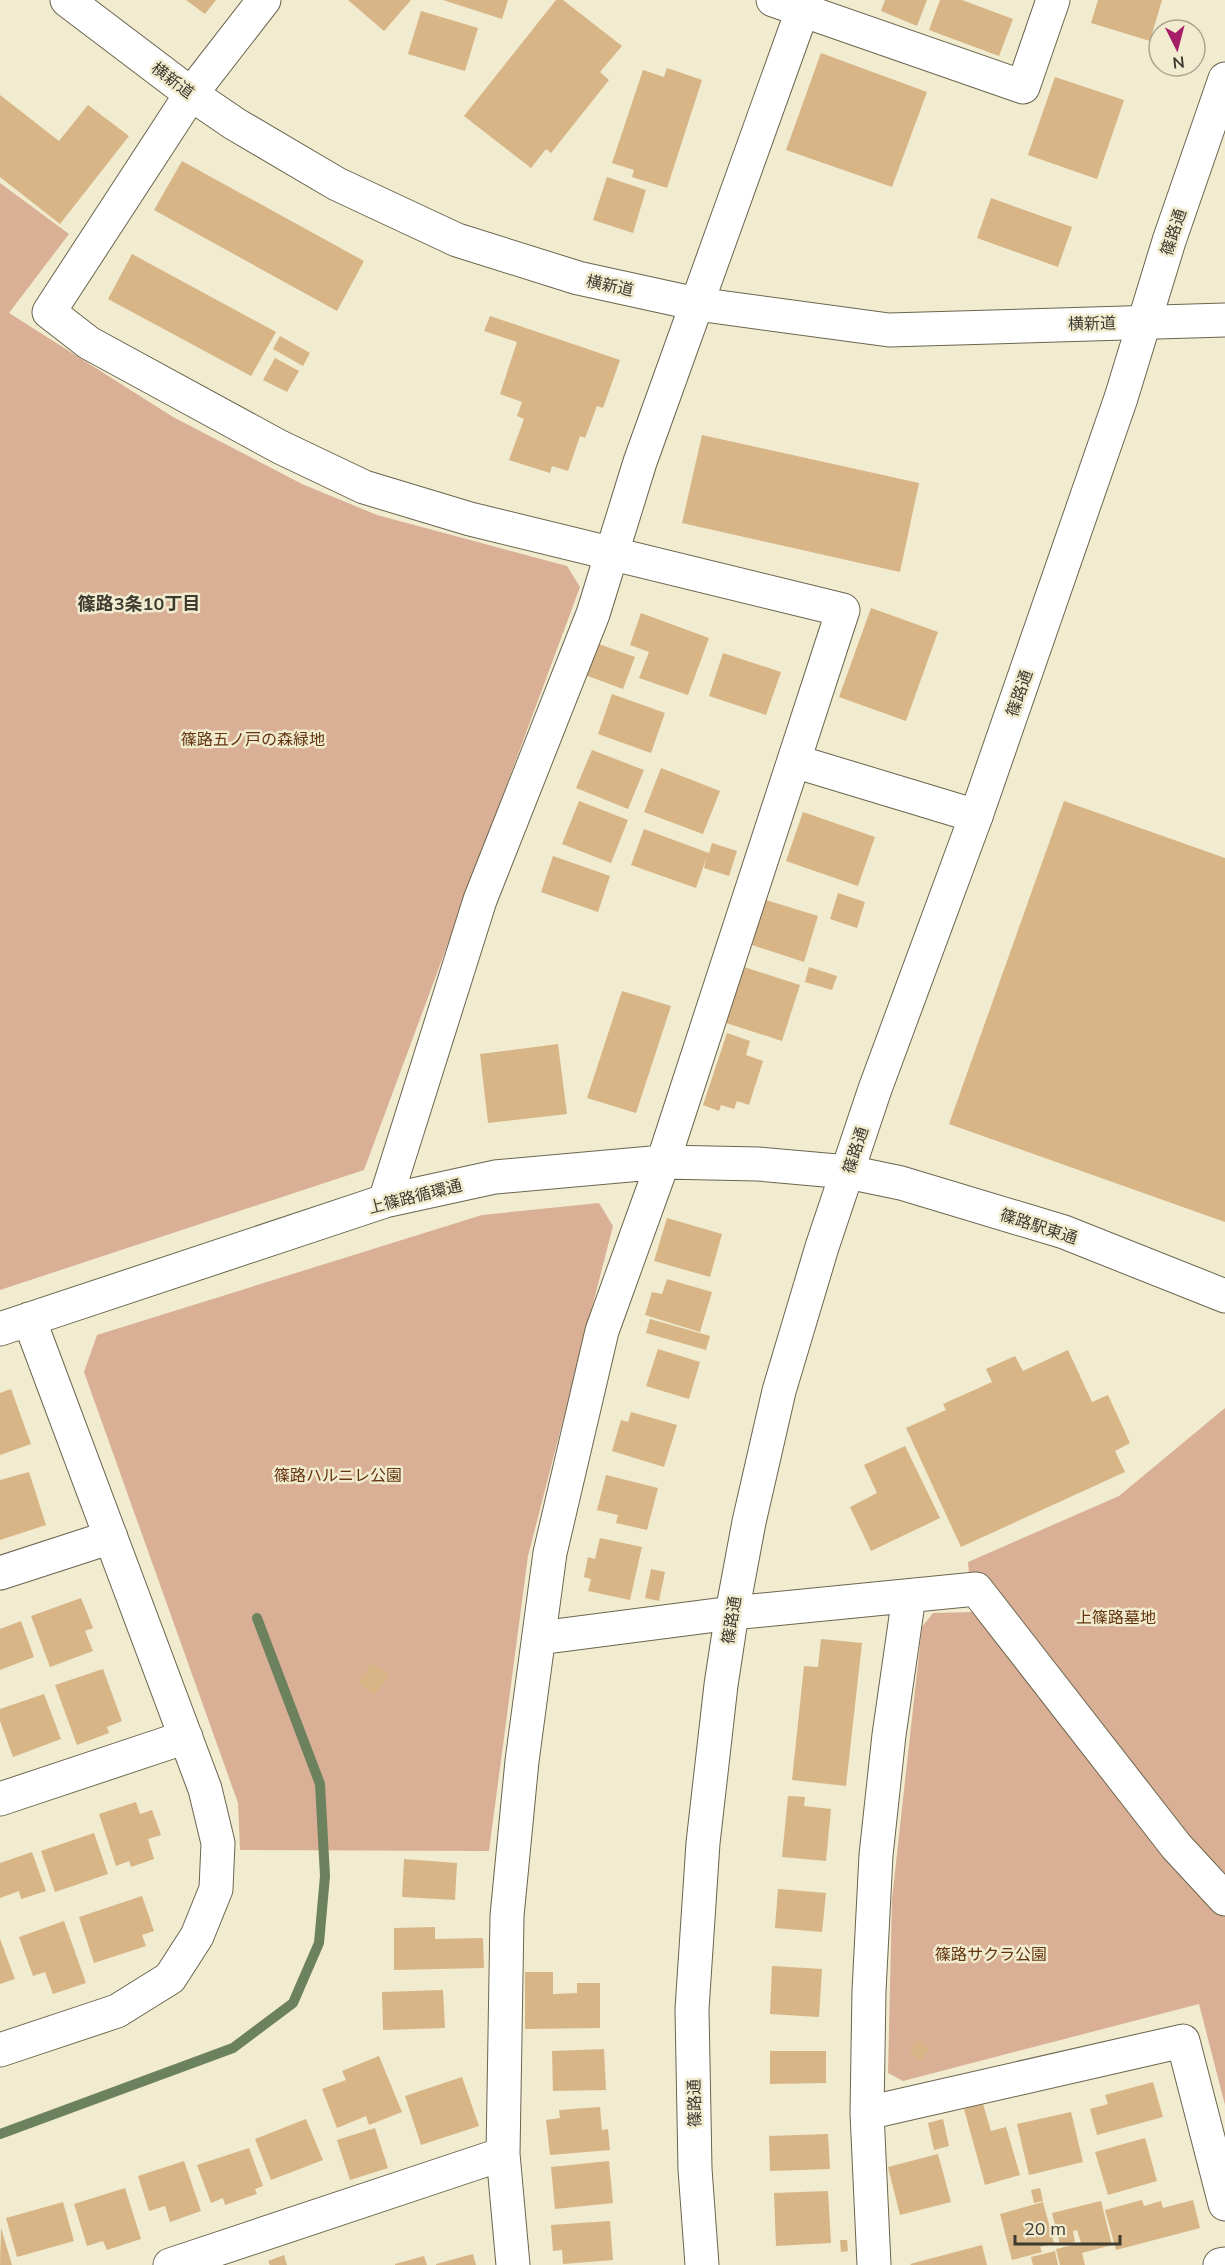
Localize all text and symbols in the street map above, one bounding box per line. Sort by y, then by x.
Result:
north arrow [1147,18,1207,78]
text: N [1172,52,1186,73]
street label: 横新道 [148,58,198,102]
street label: 篠路通 [1156,206,1190,258]
street label: 横新道 [584,270,636,300]
street label: 横新道 [1068,313,1116,333]
district label: 篠路3条10丁目 [78,592,200,615]
street label: 篠路通 [1002,667,1036,719]
park label: 篠路五ノ戸の森緑地 [181,729,325,749]
street label: 篠路通 [838,1124,872,1176]
street label: 上篠路循環通 [366,1175,464,1217]
street label: 篠路駅東通 [998,1204,1080,1248]
park label: 篠路ハルニレ公園 [274,1465,402,1485]
street label: 篠路通 [717,1595,745,1645]
park label: 上篠路墓地 [1076,1607,1156,1627]
park label: 篠路サクラ公園 [935,1944,1047,1964]
street label: 篠路通 [684,2079,704,2127]
scale bar [1015,2208,1120,2246]
text: 20 m [1024,2217,1066,2240]

